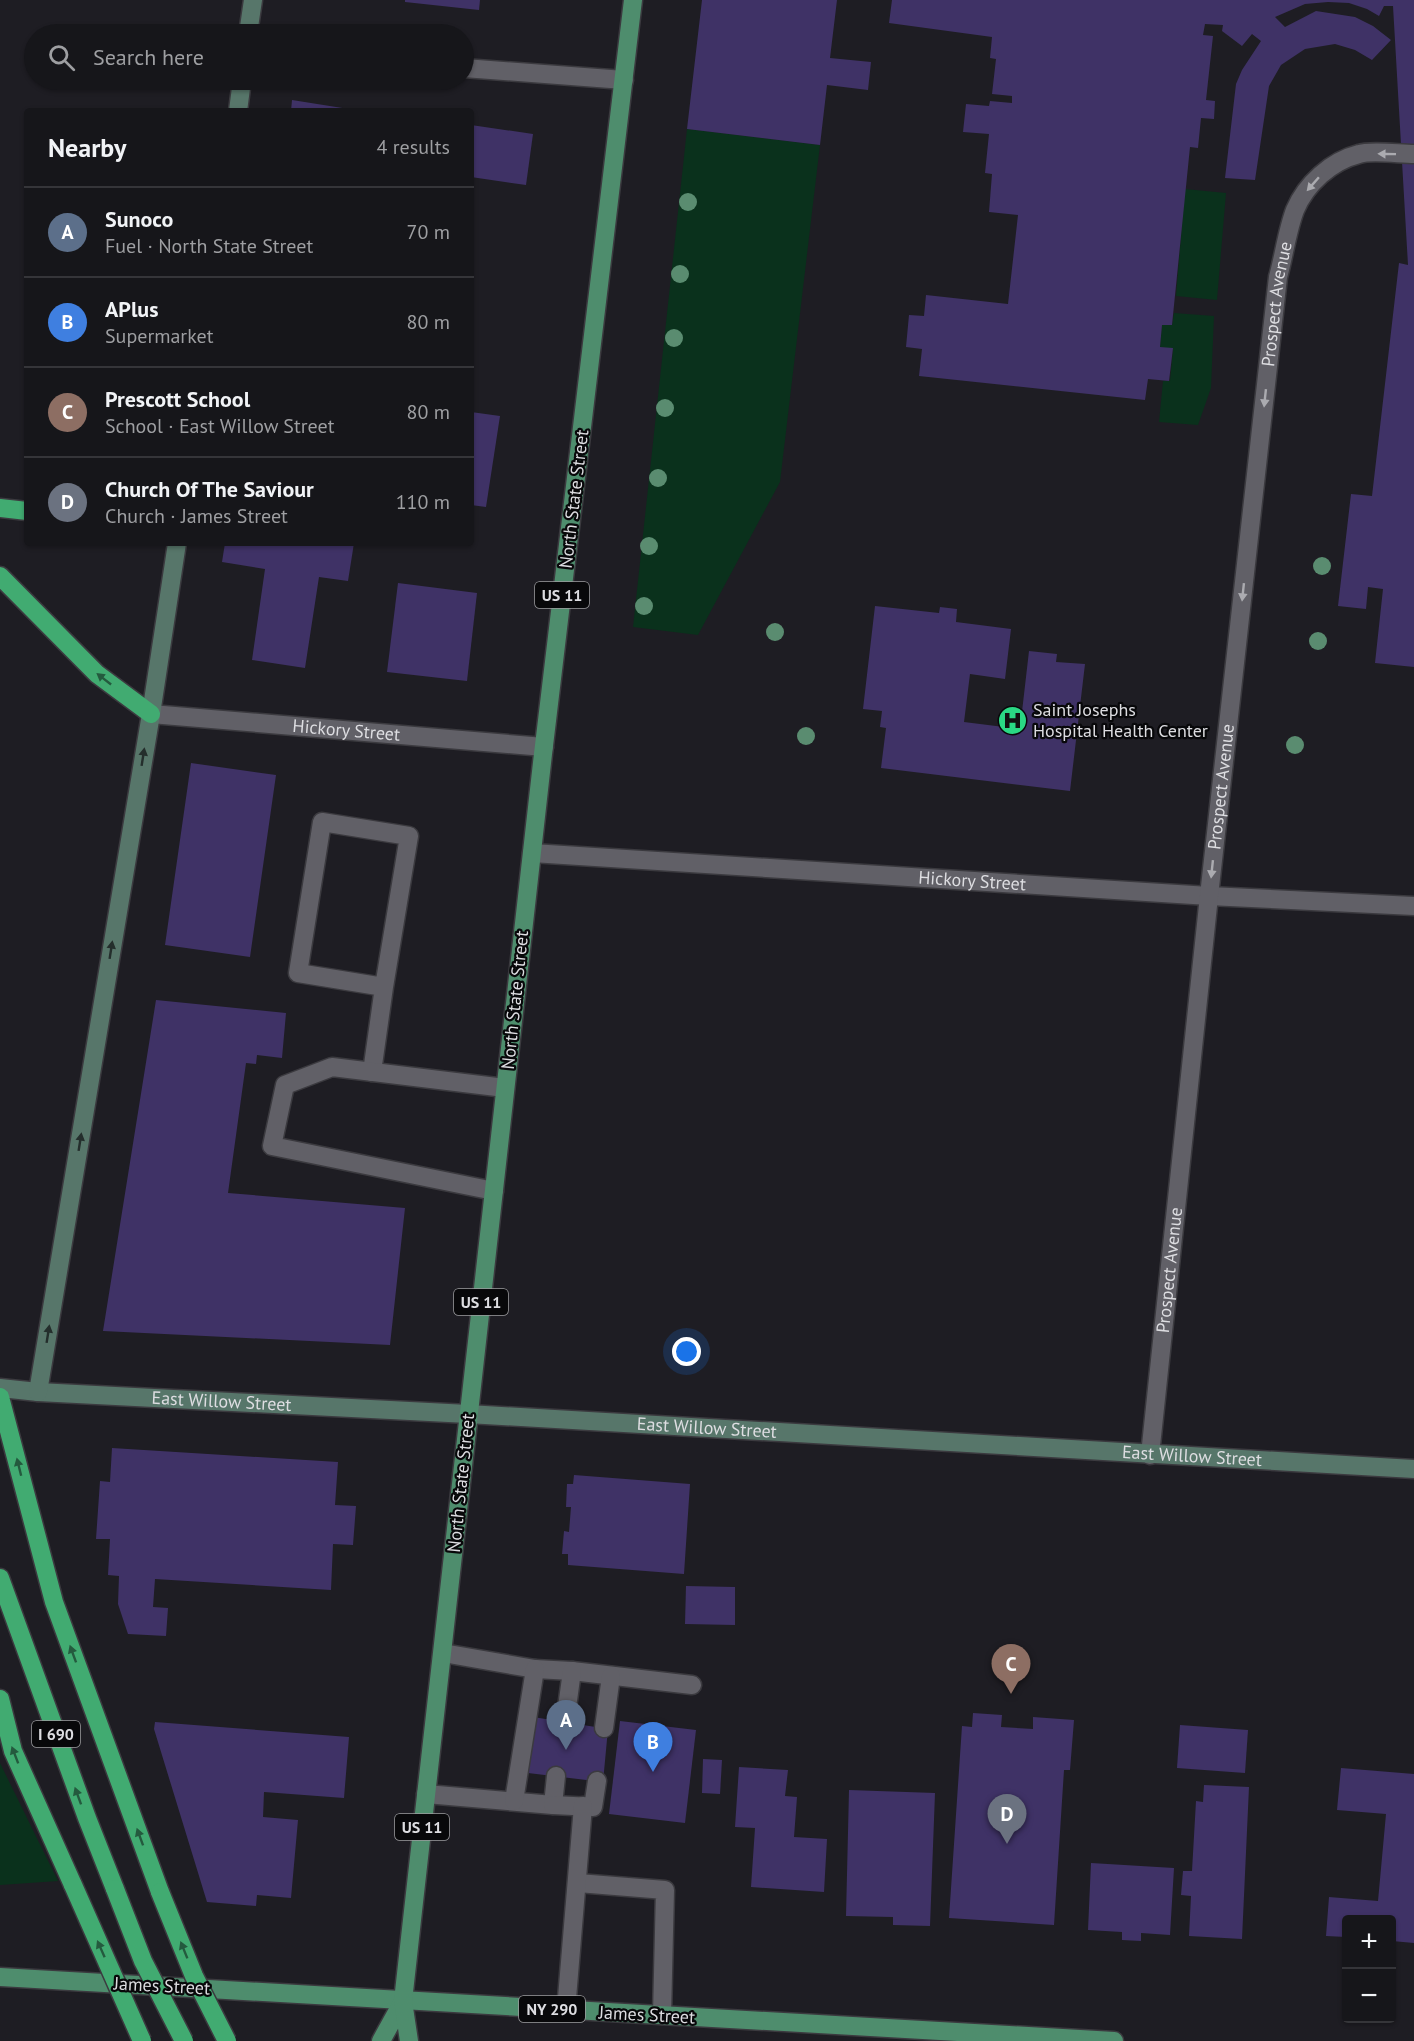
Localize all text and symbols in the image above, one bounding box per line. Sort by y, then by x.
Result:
search box [24,24,474,90]
icon: search [45,41,78,74]
text: Search here [93,43,204,71]
text: Nearby [48,131,126,164]
text: 4 results [377,134,450,160]
one-way arrow [1378,149,1397,159]
one-way arrow [1307,176,1320,191]
text: Sunoco [105,205,173,233]
text: A [61,219,74,245]
text: 70 m [407,219,450,245]
text: Fuel · North State Street [105,233,313,259]
street label: Prospect Avenue [1256,239,1297,368]
text: APlus [105,295,158,323]
text: B [62,309,73,335]
text: 80 m [407,309,450,335]
text: Supermarket [105,323,213,349]
text: Prescott School [105,385,250,413]
one-way arrow [1260,389,1269,408]
text: C [62,399,73,425]
text: 80 m [407,399,450,425]
text: School · East Willow Street [105,413,334,439]
street label: North State Street [554,428,593,570]
text: Church Of The Saviour [105,475,314,503]
text: D [61,489,74,515]
text: 110 m [396,489,450,515]
text: Church · James Street [105,503,288,529]
road number: US 11 [535,582,589,608]
one-way arrow [1238,582,1248,601]
one-way arrow [96,673,111,685]
place label: Saint Josephs Hospital Health Center [1033,698,1208,742]
hospital icon: Saint Josephs Hospital Health Center [996,704,1028,736]
street label: Hickory Street [292,714,401,746]
street label: Prospect Avenue [1202,723,1239,851]
one-way arrow [139,748,148,767]
one-way arrow [1207,860,1217,879]
street label: Hickory Street [918,866,1027,895]
street label: North State Street [496,929,533,1071]
one-way arrow [107,940,116,959]
one-way arrow [75,1132,84,1151]
street label: Prospect Avenue [1151,1206,1187,1334]
road number: US 11 [454,1289,508,1315]
one-way arrow [43,1325,52,1344]
your location [672,1337,701,1366]
street label: East Willow Street [151,1386,292,1416]
street label: North State Street [442,1412,479,1554]
street label: East Willow Street [636,1412,777,1443]
street label: East Willow Street [1121,1440,1263,1471]
one-way arrow [13,1458,23,1476]
pin: C [992,1644,1030,1694]
one-way arrow [67,1645,77,1663]
pin: A [546,1700,586,1750]
road number: I 690 [32,1721,80,1747]
pin: B [634,1722,672,1772]
one-way arrow [10,1746,19,1764]
one-way arrow [73,1787,83,1805]
pin: D [988,1794,1026,1844]
road number: US 11 [395,1814,449,1840]
one-way arrow [135,1828,145,1846]
map controls [1342,1915,1396,2023]
button: + [1342,1915,1396,1969]
one-way arrow [97,1941,106,1958]
one-way arrow [179,1941,189,1959]
button: − [1342,1969,1396,2023]
street label: James Street [112,1971,211,2000]
road number: NY 290 [519,1996,585,2022]
street label: James Street [597,2000,696,2029]

